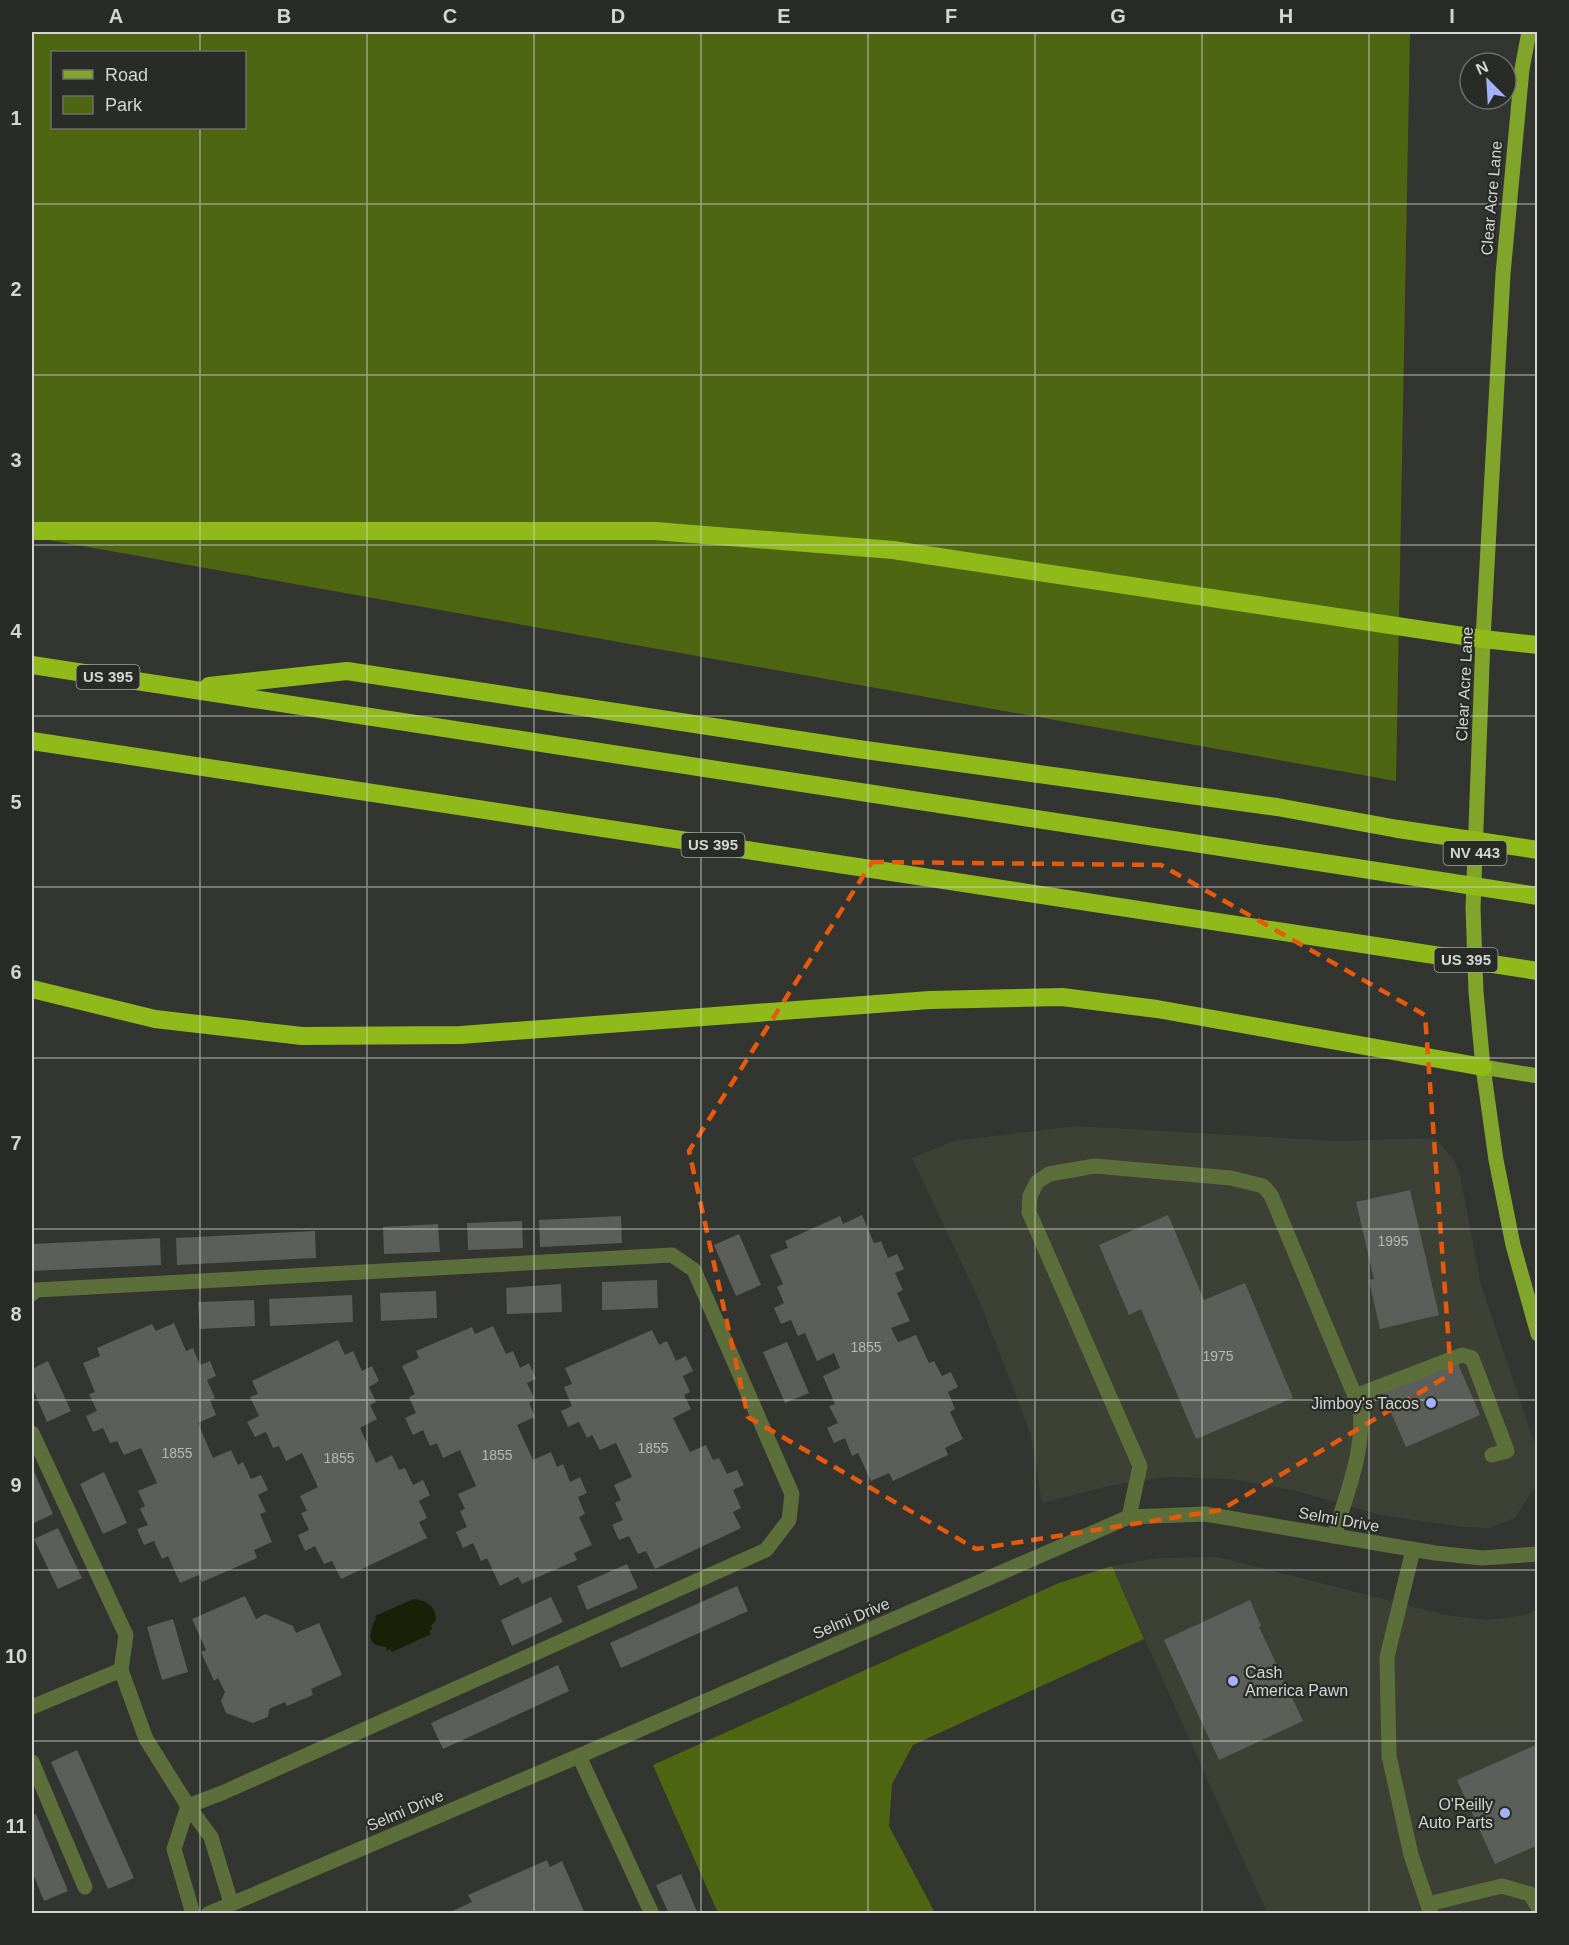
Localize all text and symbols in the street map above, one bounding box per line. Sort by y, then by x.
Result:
text: A [109,5,123,27]
text: B [277,5,291,27]
text: C [443,5,457,27]
text: D [611,5,625,27]
text: E [777,5,791,27]
text: F [945,5,957,27]
text: G [1110,5,1126,27]
text: H [1279,5,1293,27]
text: I [1449,5,1455,27]
legend [51,51,246,129]
north arrow [1458,51,1518,111]
text: N [1473,58,1491,78]
text: Road [105,65,148,85]
text: Park [105,95,143,115]
text: 1 [10,107,22,129]
street label: Clear Acre Lane [1478,140,1505,256]
text: 2 [10,278,22,300]
text: 3 [10,449,22,471]
text: 4 [10,620,22,642]
street label: Clear Acre Lane [1453,626,1476,742]
road number: US 395 [76,665,140,689]
text: 5 [10,791,22,813]
road number: US 395 [682,833,744,857]
road number: NV 443 [1444,841,1506,865]
road number: US 395 [1434,948,1498,972]
text: 6 [10,961,22,983]
text: 7 [10,1132,22,1154]
house number: 1995 [1377,1233,1409,1249]
text: 8 [10,1303,22,1325]
house number: 1855 [850,1339,882,1355]
house number: 1975 [1202,1348,1234,1364]
place label: Jimboy's Tacos [1311,1395,1419,1412]
marker: Jimboy's Tacos [1424,1396,1438,1410]
house number: 1855 [637,1440,669,1456]
house number: 1855 [161,1445,193,1461]
house number: 1855 [481,1447,513,1463]
house number: 1855 [323,1450,355,1466]
text: 9 [10,1474,22,1496]
street label: Selmi Drive [1297,1504,1381,1535]
street label: Selmi Drive [810,1595,892,1642]
text: 10 [5,1645,27,1667]
place label: Cash America Pawn [1245,1664,1348,1699]
marker: Cash America Pawn [1226,1674,1240,1688]
street label: Selmi Drive [364,1787,446,1834]
place label: O'Reilly Auto Parts [1418,1796,1493,1831]
marker: O'Reilly Auto Parts [1498,1806,1512,1820]
text: 11 [5,1815,27,1837]

